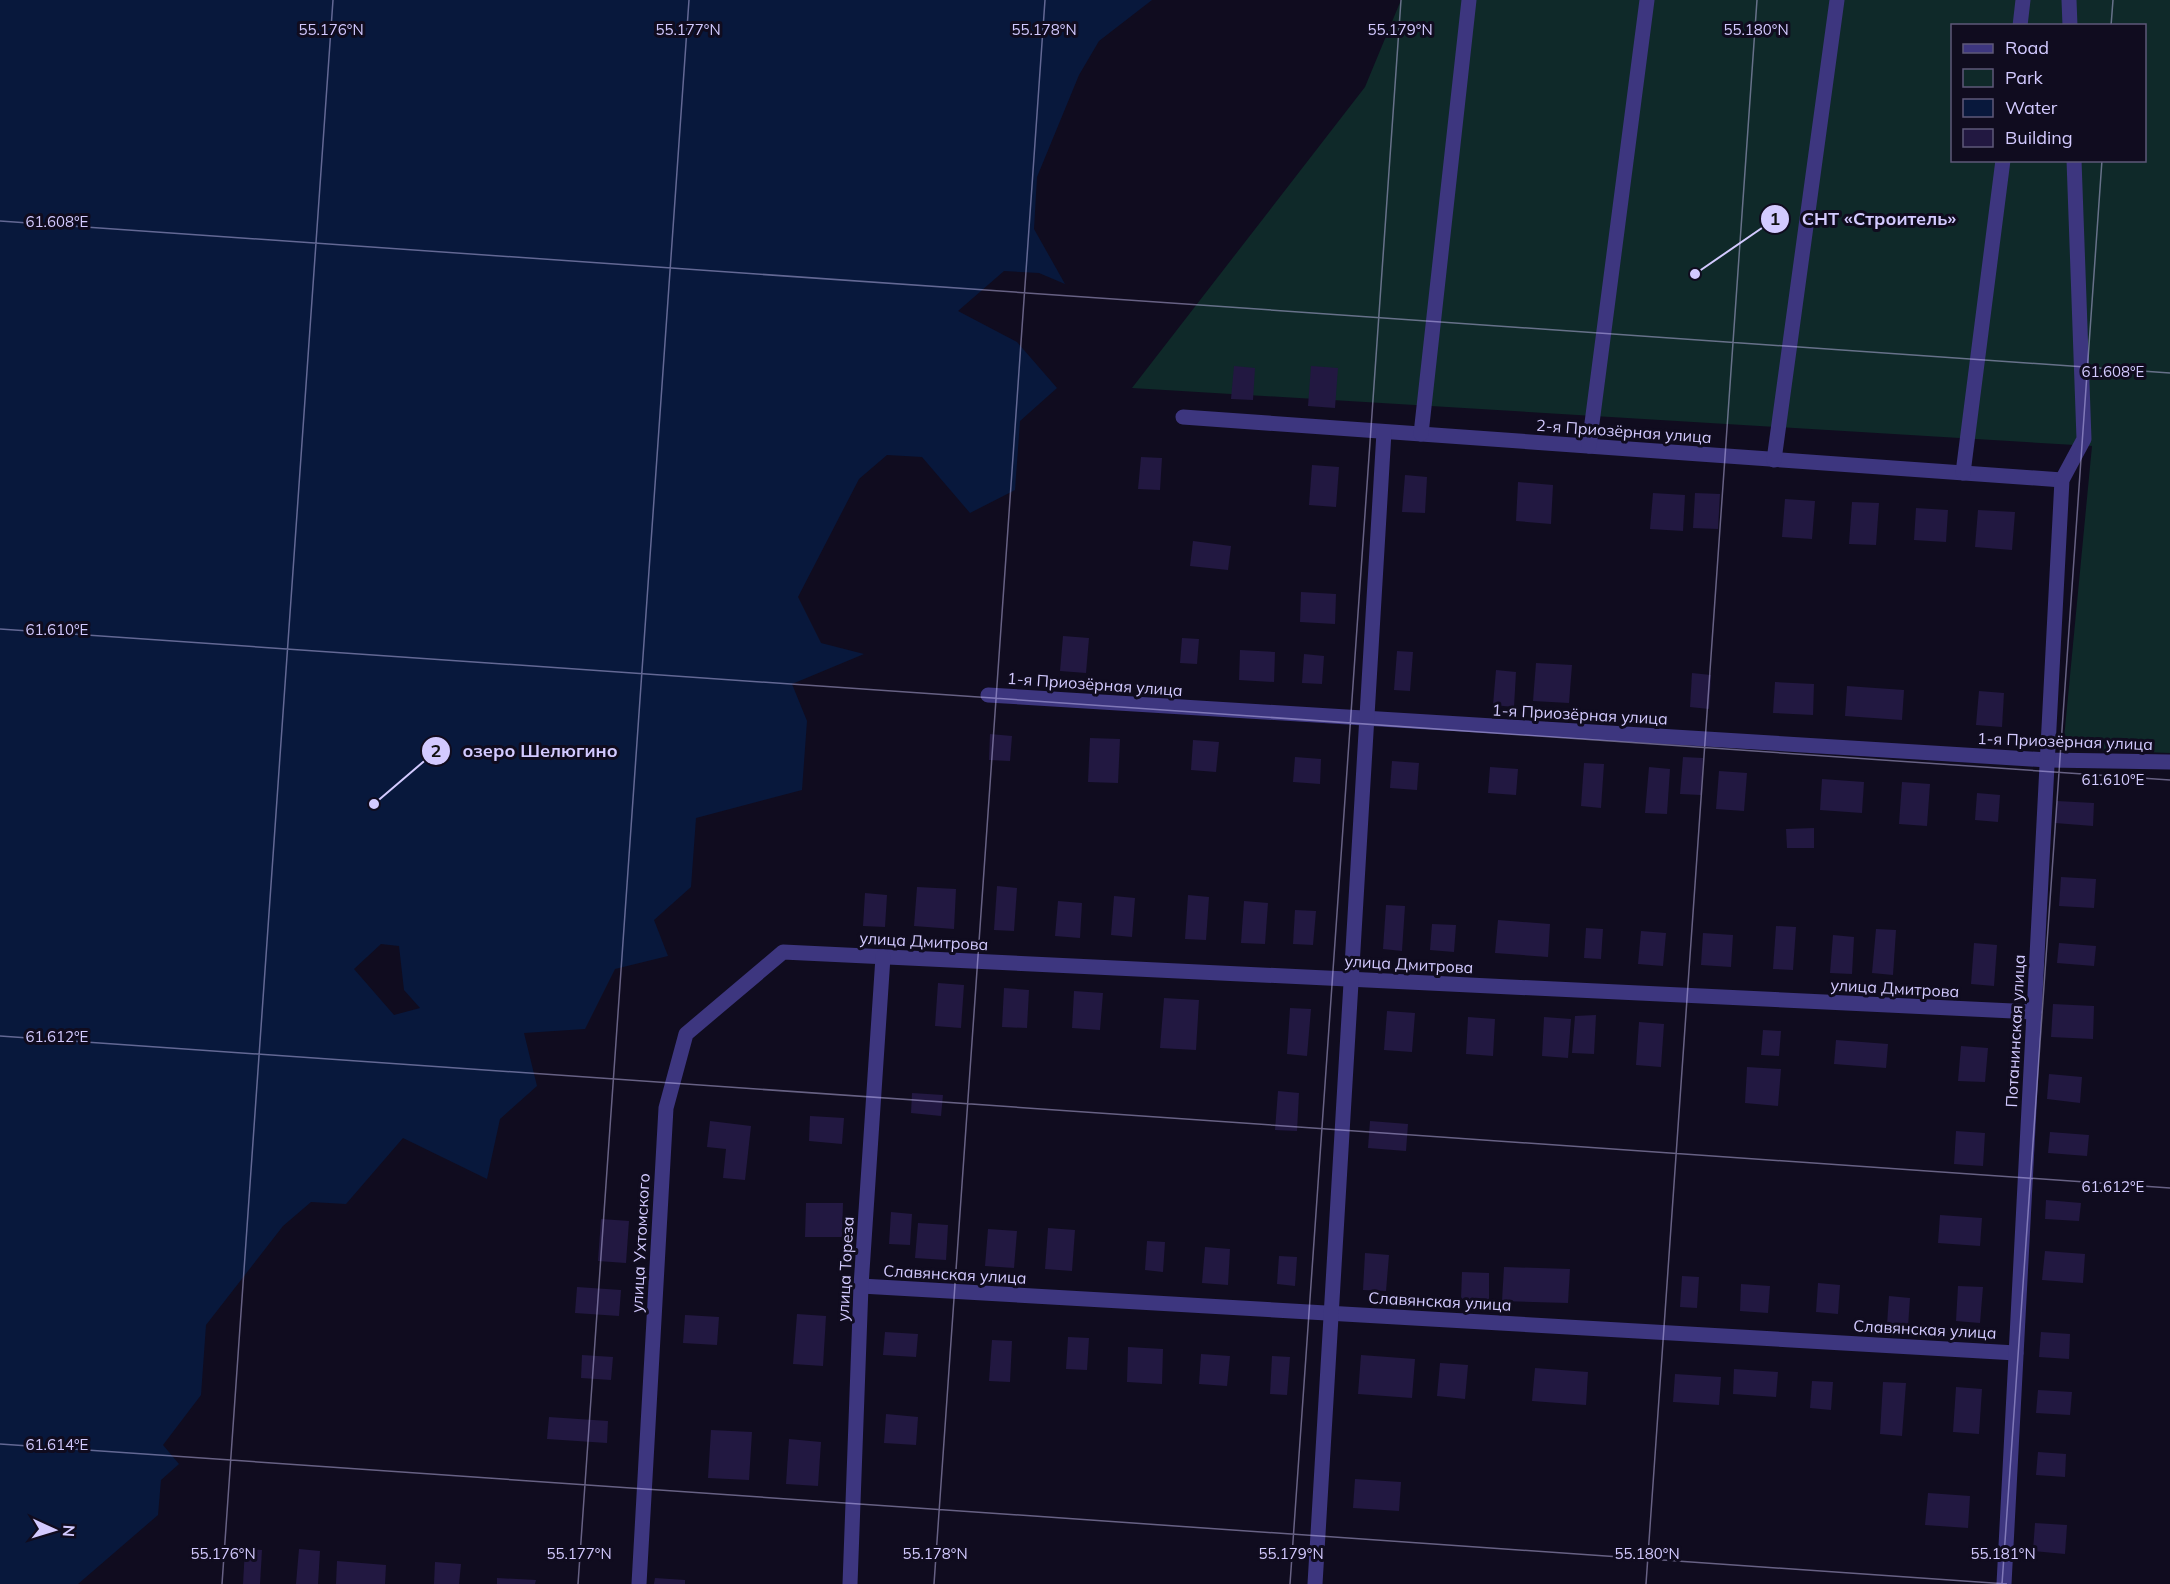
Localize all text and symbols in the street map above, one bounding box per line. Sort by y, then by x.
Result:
text: 55.176°N [298,20,364,39]
text: 55.177°N [655,20,721,39]
text: 55.178°N [1011,20,1077,39]
text: 55.179°N [1367,20,1433,39]
text: 55.180°N [1723,20,1789,39]
legend [1951,24,2146,162]
text: Road [2005,36,2049,59]
text: Park [2005,66,2044,89]
text: Water [2005,96,2058,119]
text: Building [2005,126,2073,149]
callout: СНТ «Строитель» [1760,201,1968,237]
text: 1 [1770,207,1780,230]
text: СНТ «Строитель» [1802,207,1956,230]
text: 61.608°E [26,212,89,231]
text: 61.608°E [2082,362,2145,381]
street label: 2-я Приозёрная улица [1536,415,1712,447]
text: 61.610°E [26,620,89,639]
street label: 1-я Приозёрная улица [1007,668,1183,700]
street label: 1-я Приозёрная улица [1492,699,1668,729]
street label: 1-я Приозёрная улица [1977,728,2153,754]
callout: озеро Шелюгино [421,733,630,769]
text: 2 [431,739,441,762]
text: озеро Шелюгино [462,739,618,762]
text: 61.610°E [2082,770,2145,789]
street label: улица Дмитрова [859,928,989,954]
street label: улица Дмитрова [1344,951,1474,977]
street label: Потанинская улица [2001,954,2029,1108]
street label: улица Дмитрова [1830,975,1960,1001]
text: 61.612°E [26,1027,89,1046]
street label: улица Ухтомского [626,1173,654,1313]
text: 61.612°E [2082,1177,2145,1196]
street label: улица Тореза [832,1216,858,1322]
street label: Славянская улица [883,1260,1027,1288]
street label: Славянская улица [1368,1287,1512,1315]
street label: Славянская улица [1853,1315,1997,1343]
text: 61.614°E [26,1435,89,1454]
north arrow [24,1500,84,1560]
text: N [59,1524,79,1538]
text: 55.176°N [190,1544,256,1563]
text: 55.177°N [546,1544,612,1563]
text: 55.178°N [902,1544,968,1563]
text: 55.179°N [1258,1544,1324,1563]
text: 55.180°N [1614,1544,1680,1563]
text: 55.181°N [1970,1544,2036,1563]

